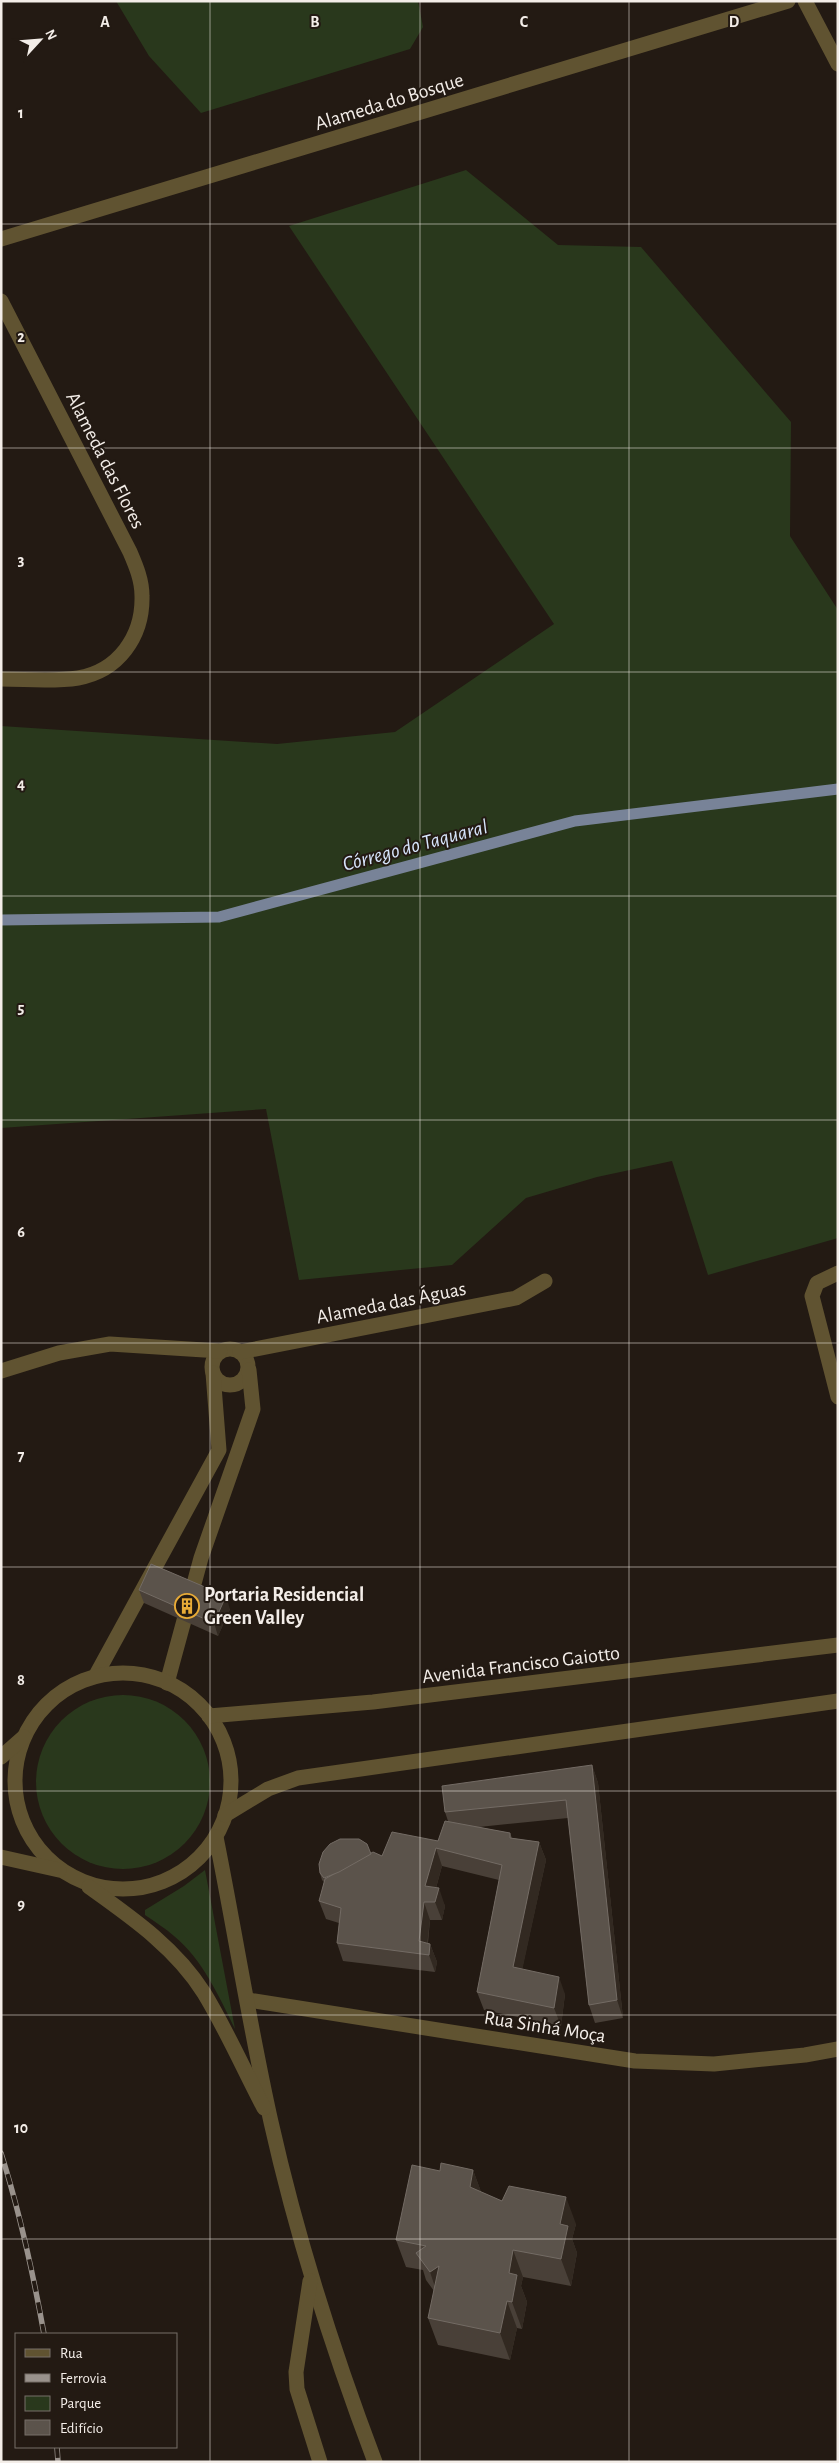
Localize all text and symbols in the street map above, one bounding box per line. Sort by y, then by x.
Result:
text: A [100,14,110,30]
text: B [310,14,320,30]
text: C [520,14,529,30]
text: D [729,14,740,30]
north arrow [15,15,65,65]
text: N [42,27,59,42]
street label: Alameda do Bosque [312,70,466,134]
text: 1 [18,105,24,121]
text: 2 [17,329,25,345]
street label: Alameda das Flores [62,389,148,532]
text: 3 [18,552,25,568]
text: 4 [17,776,25,792]
water label: Córrego do Taquaral [340,816,490,875]
text: 5 [18,1000,25,1016]
text: 6 [17,1224,25,1240]
street label: Alameda das Águas [314,1278,468,1327]
text: 7 [18,1448,25,1464]
place label: Portaria Residencial Green Valley [204,1585,364,1628]
building icon: Portaria Residencial Green Valley [174,1593,200,1619]
street label: Avenida Francisco Gaiotto [421,1643,621,1687]
text: 8 [17,1672,25,1688]
text: 9 [17,1896,25,1912]
street label: Rua Sinhá Moça [483,2007,607,2046]
text: 10 [14,2120,28,2136]
legend [15,2333,178,2448]
text: Rua [60,2346,83,2361]
text: Ferrovia [60,2371,107,2386]
text: Parque [60,2396,101,2411]
text: Edifício [60,2421,103,2436]

